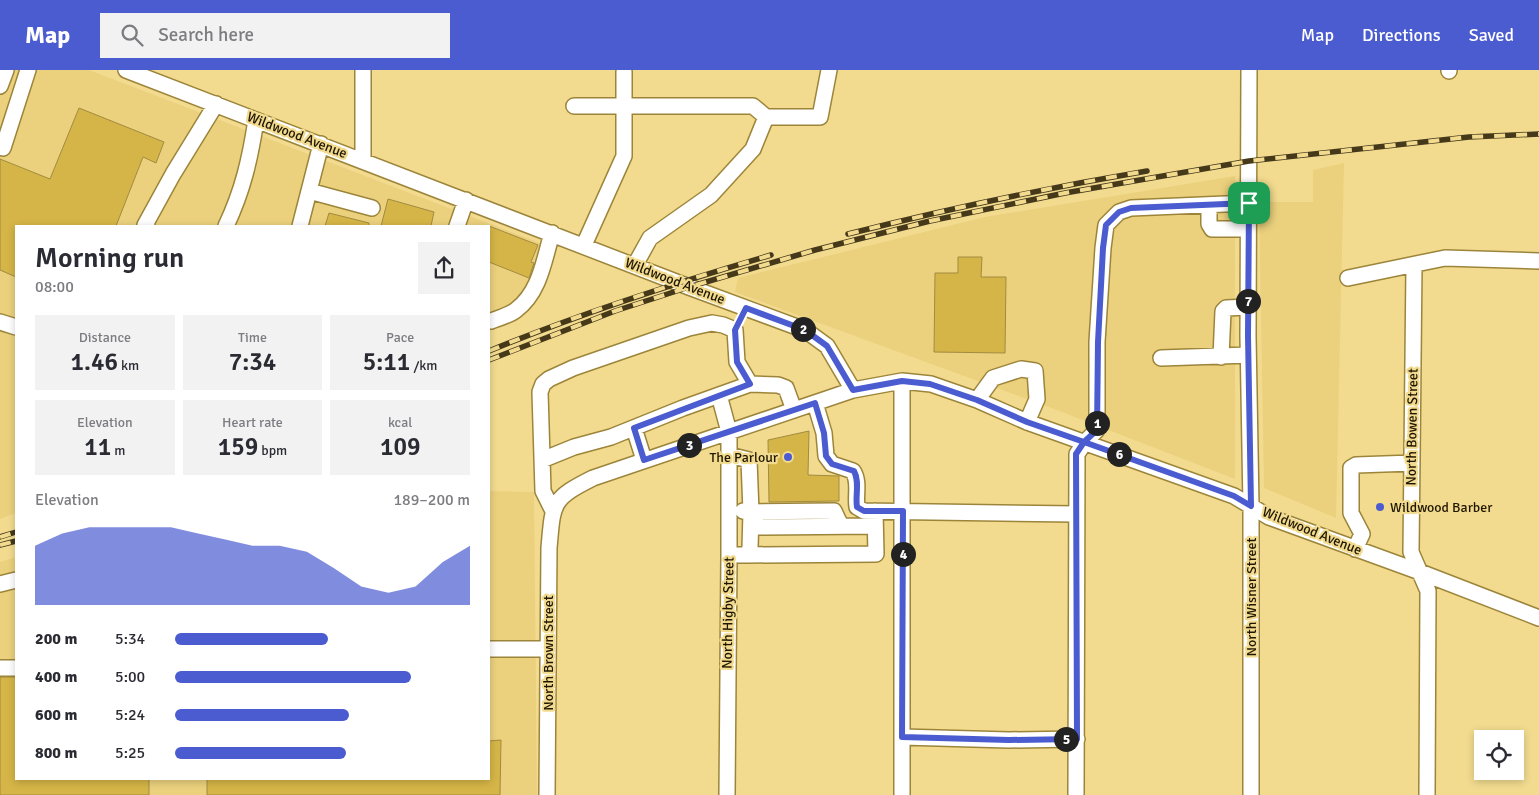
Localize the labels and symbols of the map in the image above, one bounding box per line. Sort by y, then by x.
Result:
street label: Wildwood Avenue [245,108,349,162]
pin [1228,182,1270,224]
street label: Wildwood Avenue [623,254,727,308]
pin: 7 [1236,288,1260,314]
pin: 2 [790,316,816,342]
street label: North Bowen Street [1402,368,1422,486]
pin: 1 [1084,410,1110,436]
pin: 3 [676,432,702,458]
pin: 6 [1106,442,1132,466]
place label: The Parlour [709,449,779,466]
marker: The Parlour [782,451,794,463]
place label: Wildwood Barber [1390,499,1493,516]
marker: Wildwood Barber [1374,501,1386,513]
street label: Wildwood Avenue [1260,503,1364,559]
street label: North Wisner Street [1243,537,1260,657]
pin: 4 [890,542,916,566]
street label: North Higby Street [719,557,737,669]
street label: North Brown Street [540,595,557,711]
pin: 5 [1054,726,1078,752]

